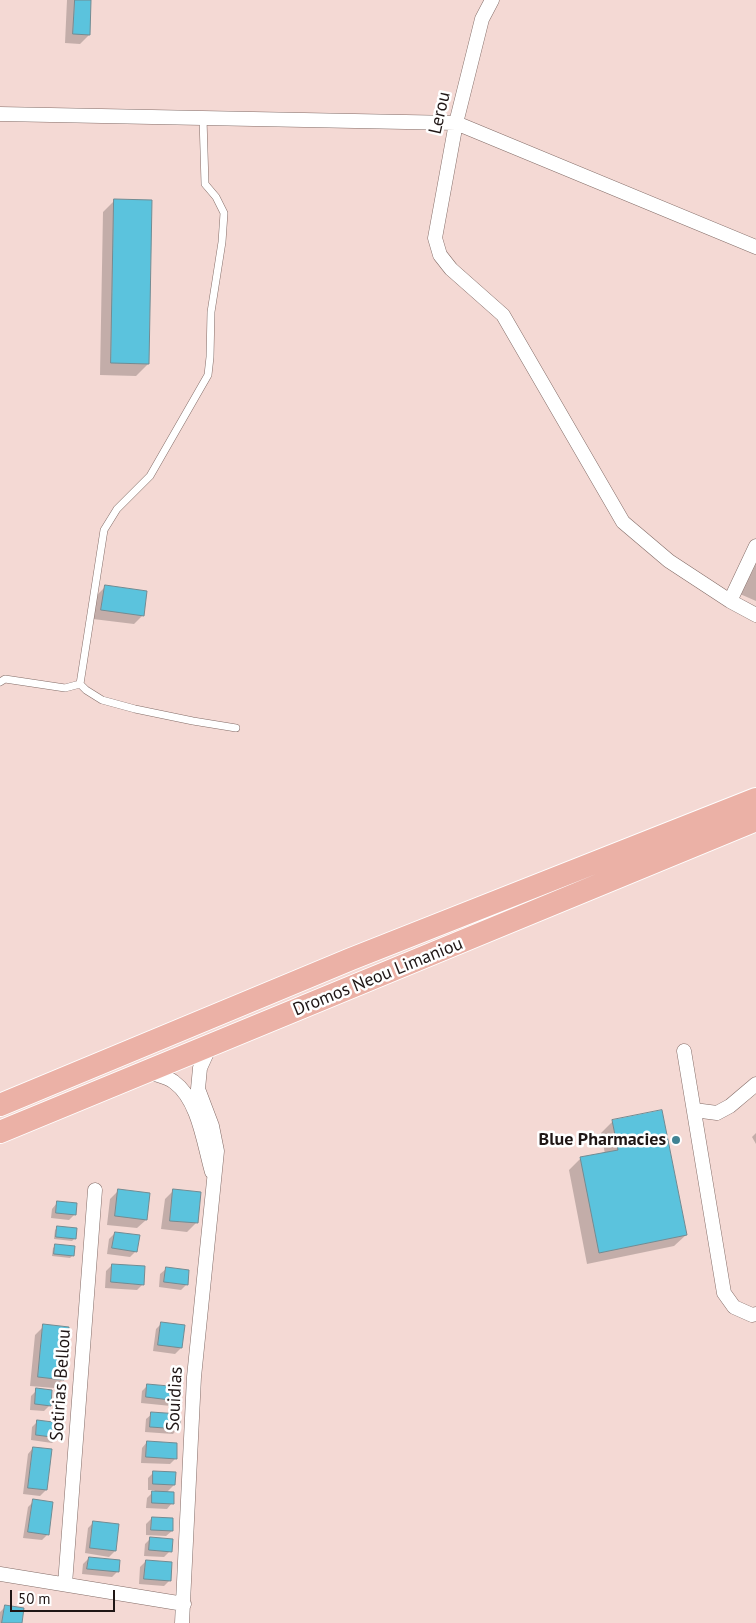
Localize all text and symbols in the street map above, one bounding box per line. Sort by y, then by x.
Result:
street label: Lerou [425,90,455,136]
street label: Dromos Neou Limaniou [290,933,466,1021]
place label: Blue Pharmacies [539,1129,666,1151]
marker: Blue Pharmacies [670,1134,682,1146]
street label: Sotirias Bellou [46,1328,76,1442]
street label: Souidias [163,1366,187,1432]
scale bar [12,1580,118,1612]
text: 50 m [18,1589,51,1608]

